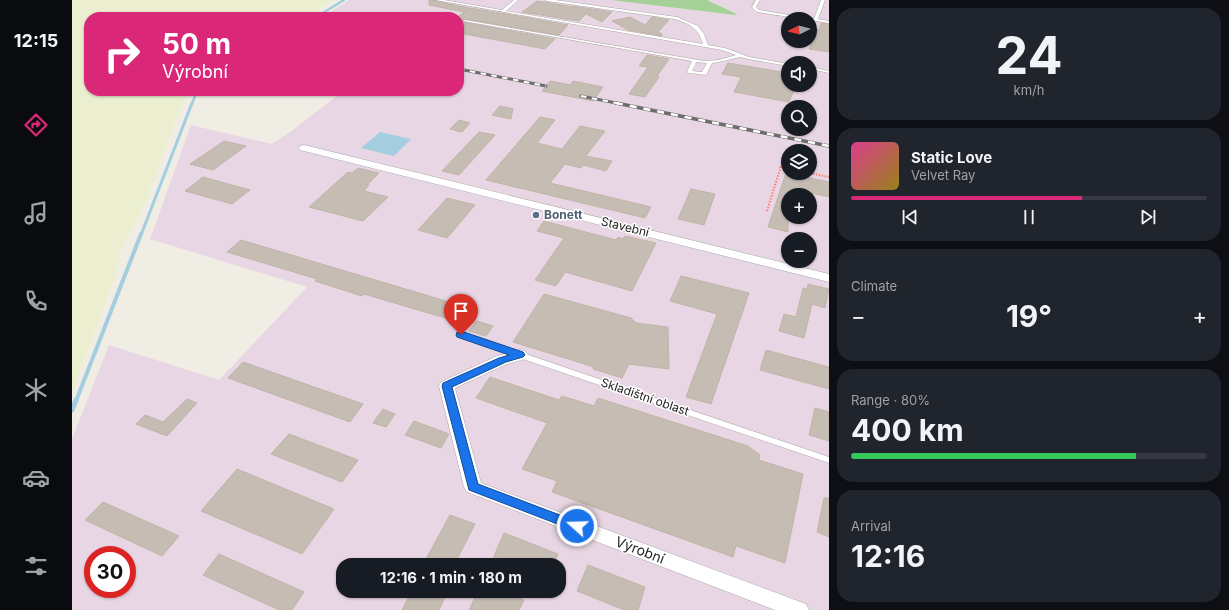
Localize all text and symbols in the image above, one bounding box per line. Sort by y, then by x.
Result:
north arrow [781,12,817,48]
map controls [781,12,817,268]
text: 24 [995,24,1063,87]
text: 50 m [162,27,231,61]
icon: right [96,28,148,80]
text: 12:15 [14,30,58,51]
button: sound [781,56,817,92]
text: Výrobní [162,61,228,82]
text: km/h [1014,82,1044,98]
button: search [781,100,817,136]
icon: directions [22,111,50,139]
button: layers [781,144,817,180]
text: Static Love [911,148,992,167]
text: Velvet Ray [911,167,975,183]
button: + [781,188,817,224]
icon: music [22,199,50,227]
icon: previous [899,206,921,228]
icon: pause [1018,206,1040,228]
icon: next [1137,206,1159,228]
place label: Bonett [544,207,583,222]
marker: Bonett [531,210,541,220]
street label: Stavební [599,213,651,240]
button: − [781,232,817,268]
text: Climate [851,278,897,294]
icon: phone [22,287,50,315]
pin [444,294,478,335]
text: 19° [1006,298,1052,334]
icon: arrive [450,300,472,322]
text: − [851,303,866,329]
text: + [1192,303,1207,329]
street label: Skladištní oblast [599,374,691,419]
icon: climate [22,376,50,404]
text: Range · 80% [851,392,930,408]
text: 400 km [851,412,964,448]
icon: car [22,464,50,492]
position arrow [556,505,598,547]
text: Arrival [851,518,891,534]
street label: Výrobní [613,532,668,567]
text: 12:16 [851,538,925,574]
speed limit sign: 30 [84,546,136,598]
icon: filters [22,552,50,580]
text: 12:16 · 1 min · 180 m [380,568,522,587]

